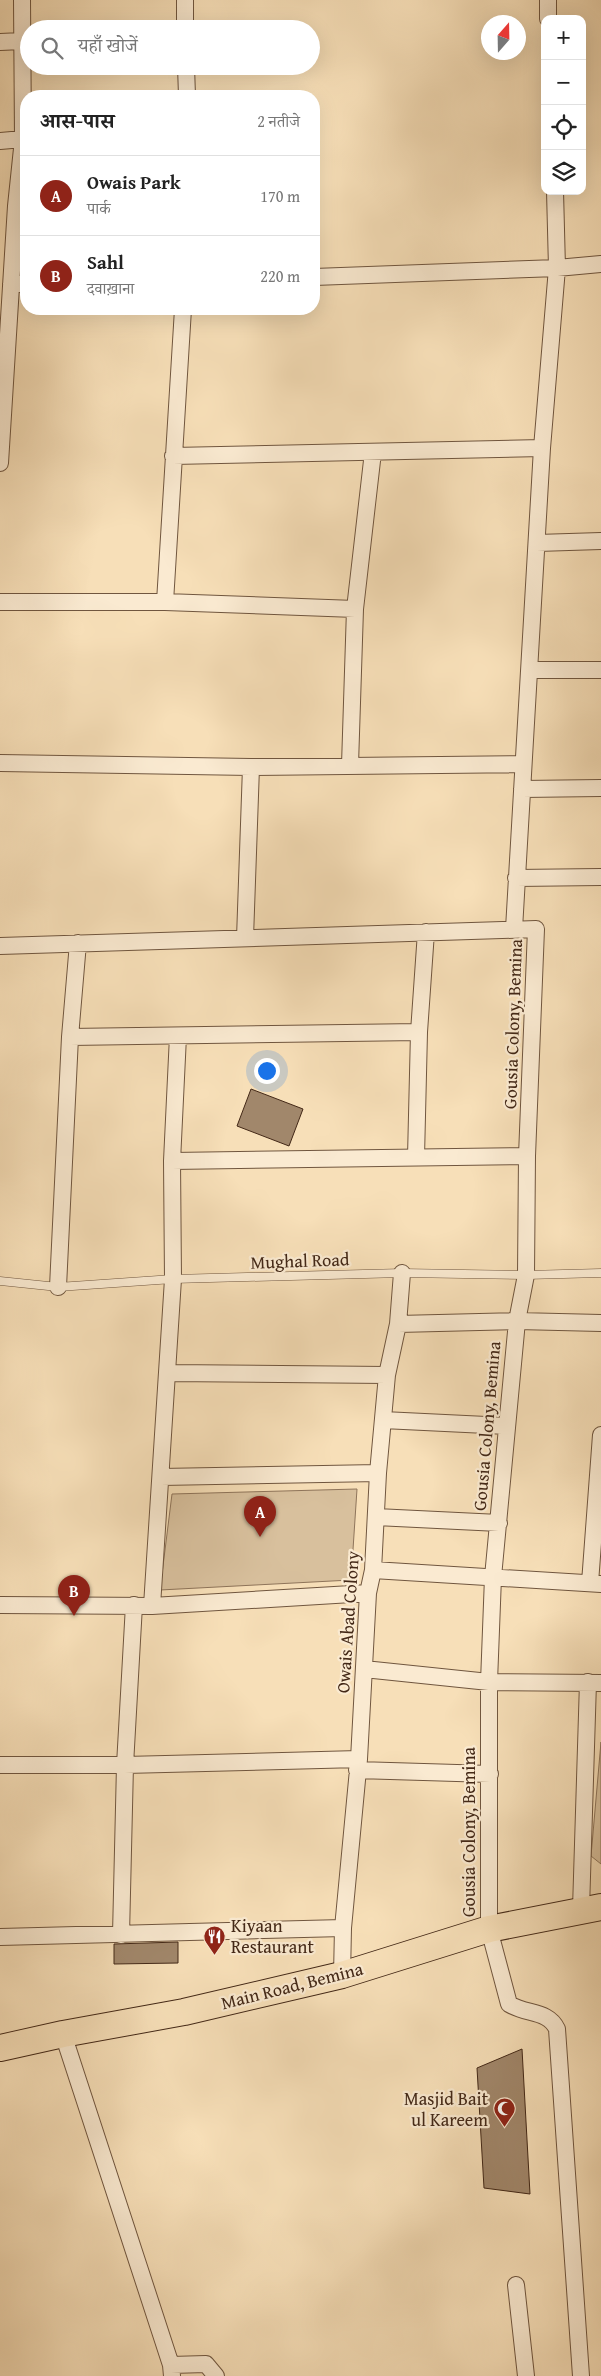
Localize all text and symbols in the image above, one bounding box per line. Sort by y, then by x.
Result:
north arrow [481,15,526,60]
map controls [541,15,586,195]
button: + [541,15,586,60]
search box [20,20,320,75]
text: यहाँ खोजें [78,31,138,59]
icon: search [38,34,66,62]
button: − [541,60,586,105]
text: आस-पास [40,105,114,136]
button: locate [541,105,586,150]
text: 2 नतीजे [257,109,300,133]
button: layers [541,150,586,195]
text: Owais Park [87,168,181,196]
text: A [51,184,61,208]
text: 170 m [260,184,300,208]
text: पार्क [87,196,111,220]
text: Sahl [87,248,124,276]
text: B [51,264,61,288]
text: 220 m [260,264,300,288]
text: दवाख़ाना [87,276,134,300]
street label: Gousia Colony, Bemina [496,938,529,1109]
your location [254,1058,280,1084]
street label: Mughal Road [250,1245,350,1276]
street label: Gousia Colony, Bemina [466,1340,507,1512]
pin: A [244,1496,276,1537]
street label: Owais Abad Colony [329,1550,366,1694]
pin: B [58,1575,90,1616]
street label: Gousia Colony, Bemina [455,1746,482,1917]
place label: Kiyaan Restaurant [231,1912,314,1960]
restaurant icon: Kiyaan Restaurant [203,1924,227,1955]
street label: Main Road, Bemina [218,1955,366,2016]
place label: Masjid Bait ul Kareem [404,2085,489,2133]
mosque icon: Masjid Bait ul Kareem [492,2097,516,2128]

